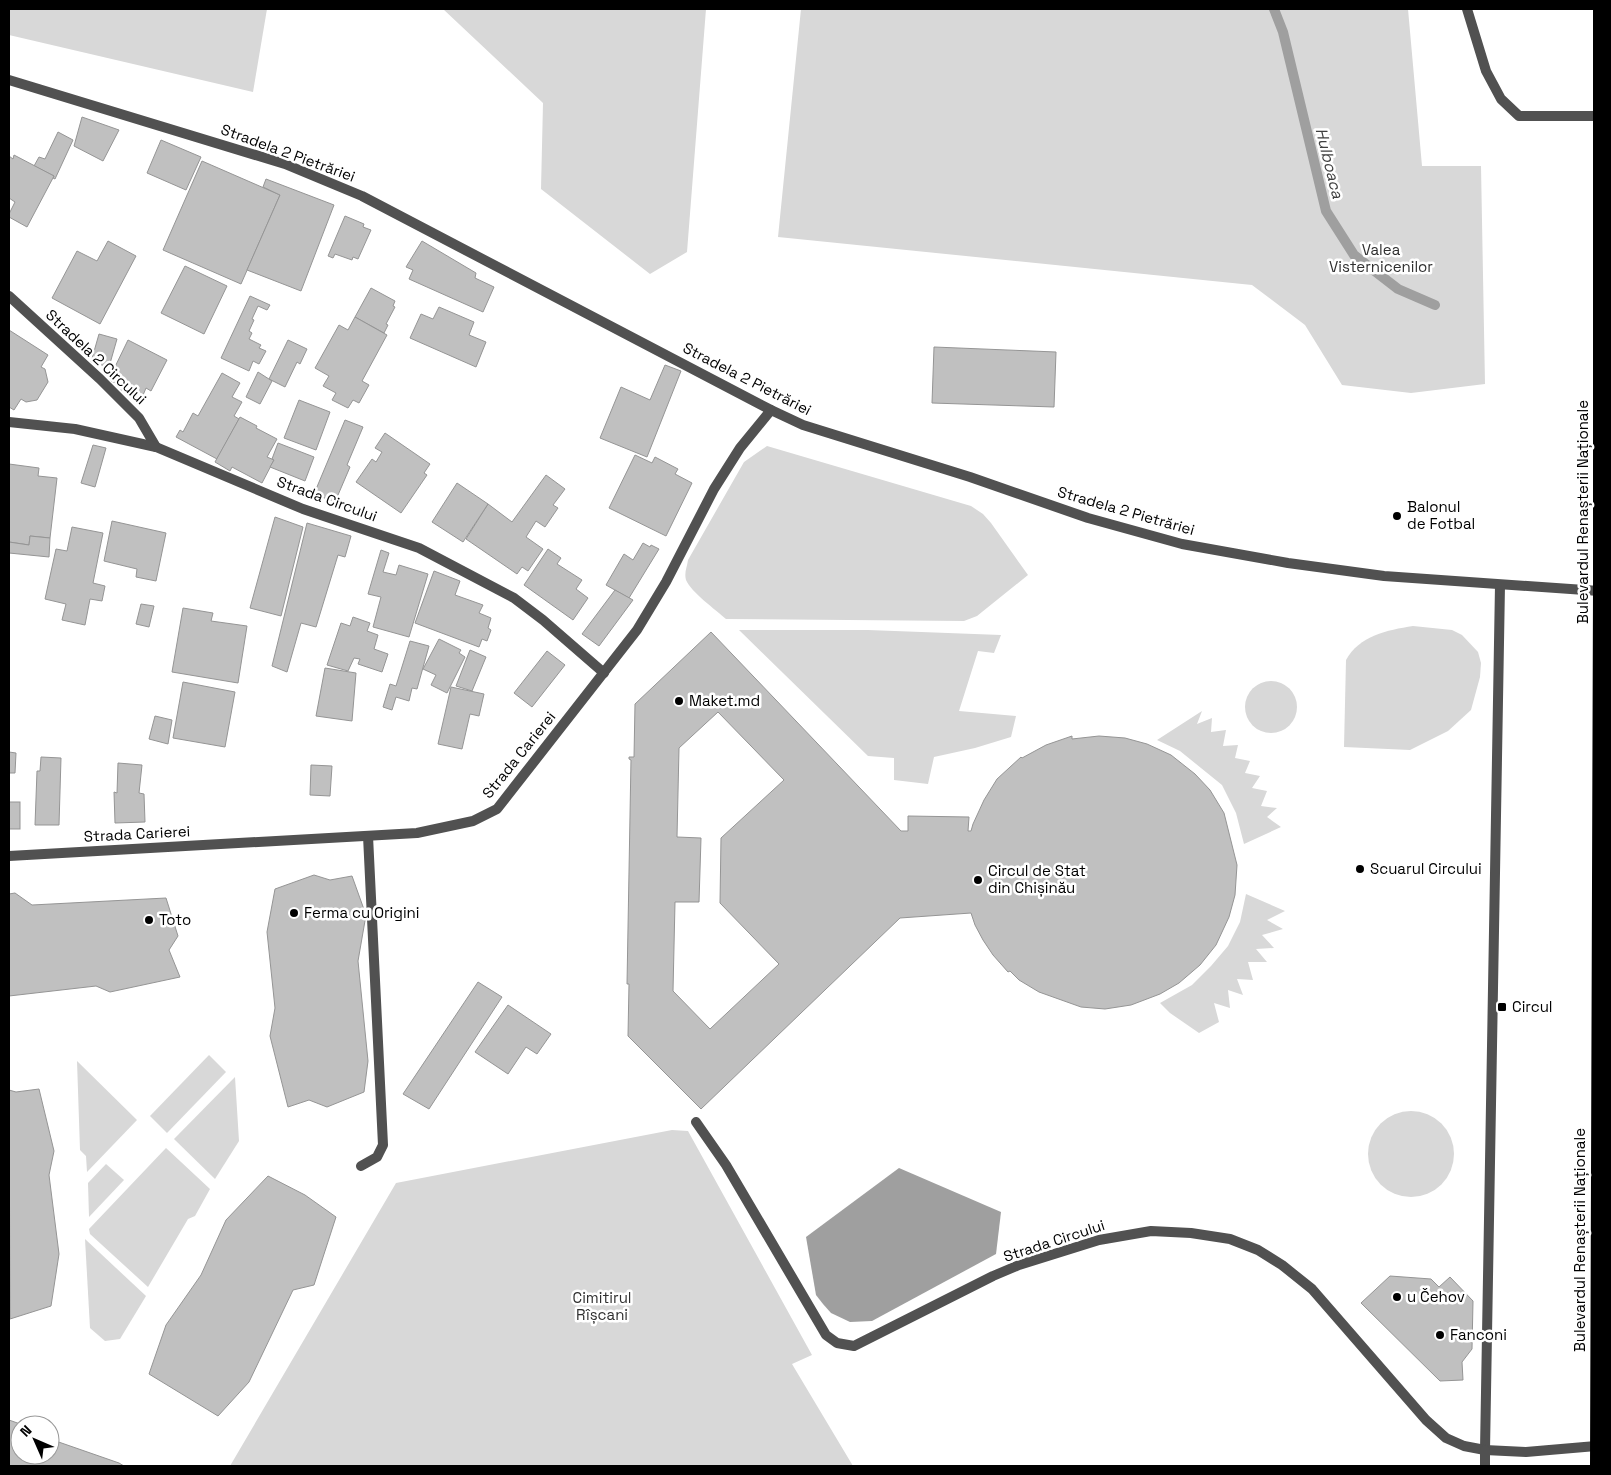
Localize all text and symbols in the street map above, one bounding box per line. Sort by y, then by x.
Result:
street label: Stradela 2 Pietrăriei [218,119,358,186]
water label: Hulboaca [1311,126,1349,201]
park label: Valea Visternicenilor [1329,240,1433,276]
street label: Stradela 2 Circului [42,305,151,408]
street label: Stradela 2 Pietrăriei [680,338,815,419]
street label: Bulevardul Renașterii Naționale [1573,400,1592,624]
street label: Strada Circului [274,472,380,525]
street label: Stradela 2 Pietrăriei [1055,482,1197,539]
place label: Balonul de Fotbal [1407,497,1475,533]
marker: Balonul de Fotbal [1391,510,1403,522]
place label: Maket.md [689,691,760,710]
marker: Maket.md [673,695,685,707]
street label: Strada Carierei [478,707,559,802]
street label: Strada Carierei [83,821,191,846]
place label: Scuarul Circului [1370,859,1482,878]
place label: Circul de Stat din Chișinău [988,861,1086,897]
marker: Scuarul Circului [1354,863,1366,875]
marker: Circul de Stat din Chișinău [972,874,984,886]
place label: Ferma cu Origini [304,903,419,922]
marker: Ferma cu Origini [288,907,300,919]
place label: Toto [159,910,191,929]
marker: Toto [143,914,155,926]
place label: Circul [1512,997,1553,1016]
marker: Circul [1496,1001,1508,1013]
street label: Bulevardul Renașterii Naționale [1570,1128,1589,1352]
street label: Strada Circului [1001,1215,1107,1266]
place label: u Čehov [1407,1287,1465,1306]
park label: Cimitirul Rîșcani [573,1288,631,1324]
marker: u Čehov [1391,1291,1403,1303]
place label: Fanconi [1450,1325,1507,1344]
marker: Fanconi [1434,1329,1446,1341]
north arrow [10,1415,60,1465]
text: N [16,1421,35,1440]

